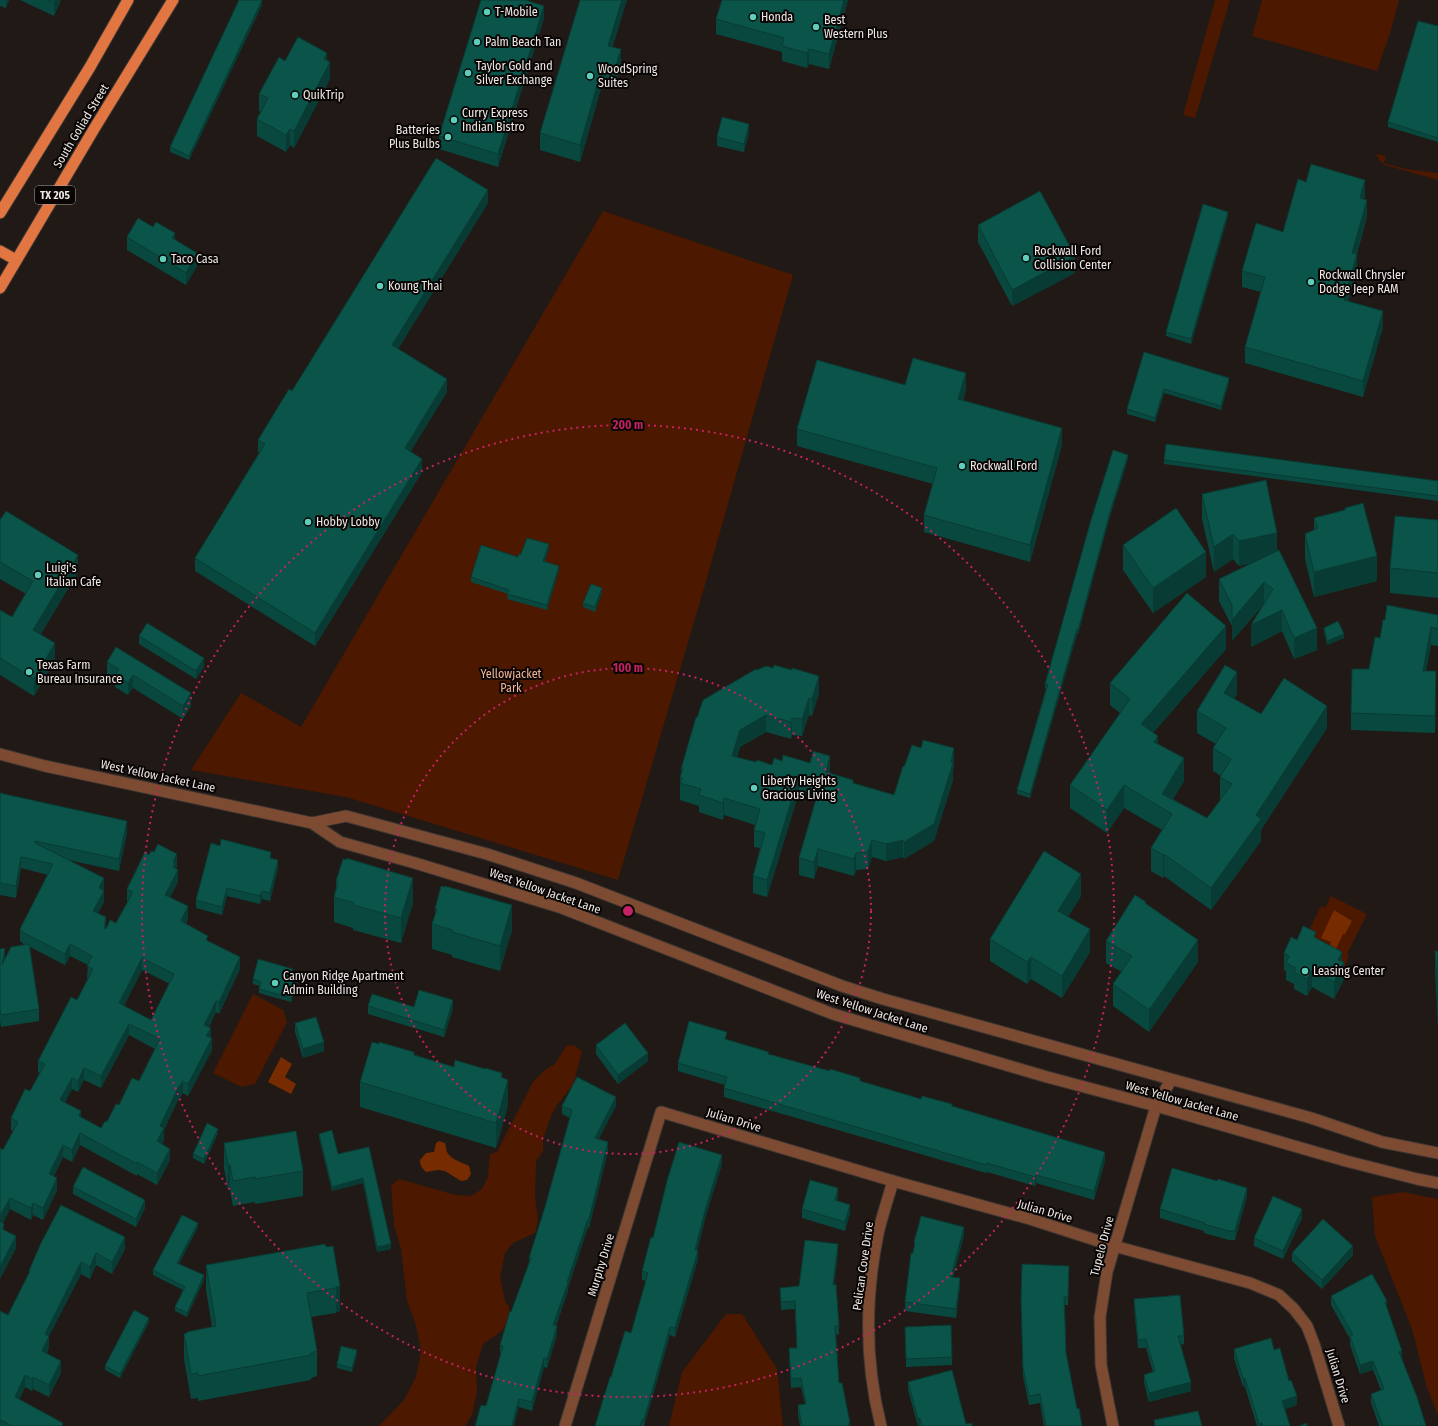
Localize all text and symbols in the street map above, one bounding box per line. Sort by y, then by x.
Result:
place label: T-Mobile [495,5,538,19]
marker: T-Mobile [482,7,492,17]
place label: Honda [761,10,793,24]
marker: Honda [748,12,758,22]
place label: Best Western Plus [824,13,888,41]
marker: Best Western Plus [811,22,821,32]
place label: Palm Beach Tan [485,35,561,49]
marker: Palm Beach Tan [472,37,482,47]
place label: Taylor Gold and Silver Exchange [476,59,553,87]
place label: WoodSpring Suites [598,62,658,90]
marker: Taylor Gold and Silver Exchange [463,68,473,78]
marker: WoodSpring Suites [585,71,595,81]
street label: South Goliad Street [50,81,112,171]
place label: QuikTrip [303,88,344,102]
marker: QuikTrip [290,90,300,100]
place label: Curry Express Indian Bistro [462,106,528,134]
marker: Curry Express Indian Bistro [449,115,459,125]
place label: Batteries Plus Bulbs [389,123,440,151]
marker: Batteries Plus Bulbs [443,132,453,142]
road number: TX 205 [35,186,75,204]
place label: Rockwall Ford Collision Center [1034,244,1112,272]
place label: Taco Casa [171,252,219,266]
marker: Rockwall Ford Collision Center [1021,253,1031,263]
marker: Taco Casa [158,254,168,264]
place label: Rockwall Chrysler Dodge Jeep RAM [1319,268,1406,296]
marker: Rockwall Chrysler Dodge Jeep RAM [1306,277,1316,287]
place label: Koung Thai [388,279,442,293]
marker: Koung Thai [375,281,385,291]
text: 200 m [612,418,643,432]
place label: Rockwall Ford [970,459,1037,473]
marker: Rockwall Ford [957,461,967,471]
place label: Hobby Lobby [316,515,381,529]
marker: Hobby Lobby [303,517,313,527]
place label: Luigi's Italian Cafe [46,561,101,589]
marker: Luigi's Italian Cafe [33,570,43,580]
place label: Texas Farm Bureau Insurance [37,658,122,686]
text: 100 m [613,661,643,675]
marker: Texas Farm Bureau Insurance [24,667,34,677]
park label: Yellowjacket Park [480,667,542,695]
street label: West Yellow Jacket Lane [99,757,217,795]
place label: Liberty Heights Gracious Living [762,774,836,802]
marker: Liberty Heights Gracious Living [749,783,759,793]
street label: West Yellow Jacket Lane [487,865,603,917]
centre of rings [621,904,635,918]
place label: Leasing Center [1313,964,1385,978]
marker: Leasing Center [1300,966,1310,976]
place label: Canyon Ridge Apartment Admin Building [283,969,404,997]
marker: Canyon Ridge Apartment Admin Building [270,978,280,988]
street label: West Yellow Jacket Lane [814,986,930,1036]
street label: West Yellow Jacket Lane [1124,1078,1240,1124]
street label: Julian Drive [705,1105,763,1135]
street label: Julian Drive [1016,1197,1074,1225]
street label: Tupelo Drive [1087,1215,1117,1277]
street label: Pelican Cove Drive [850,1221,876,1311]
street label: Murphy Drive [585,1232,617,1298]
street label: Julian Drive [1323,1347,1353,1405]

